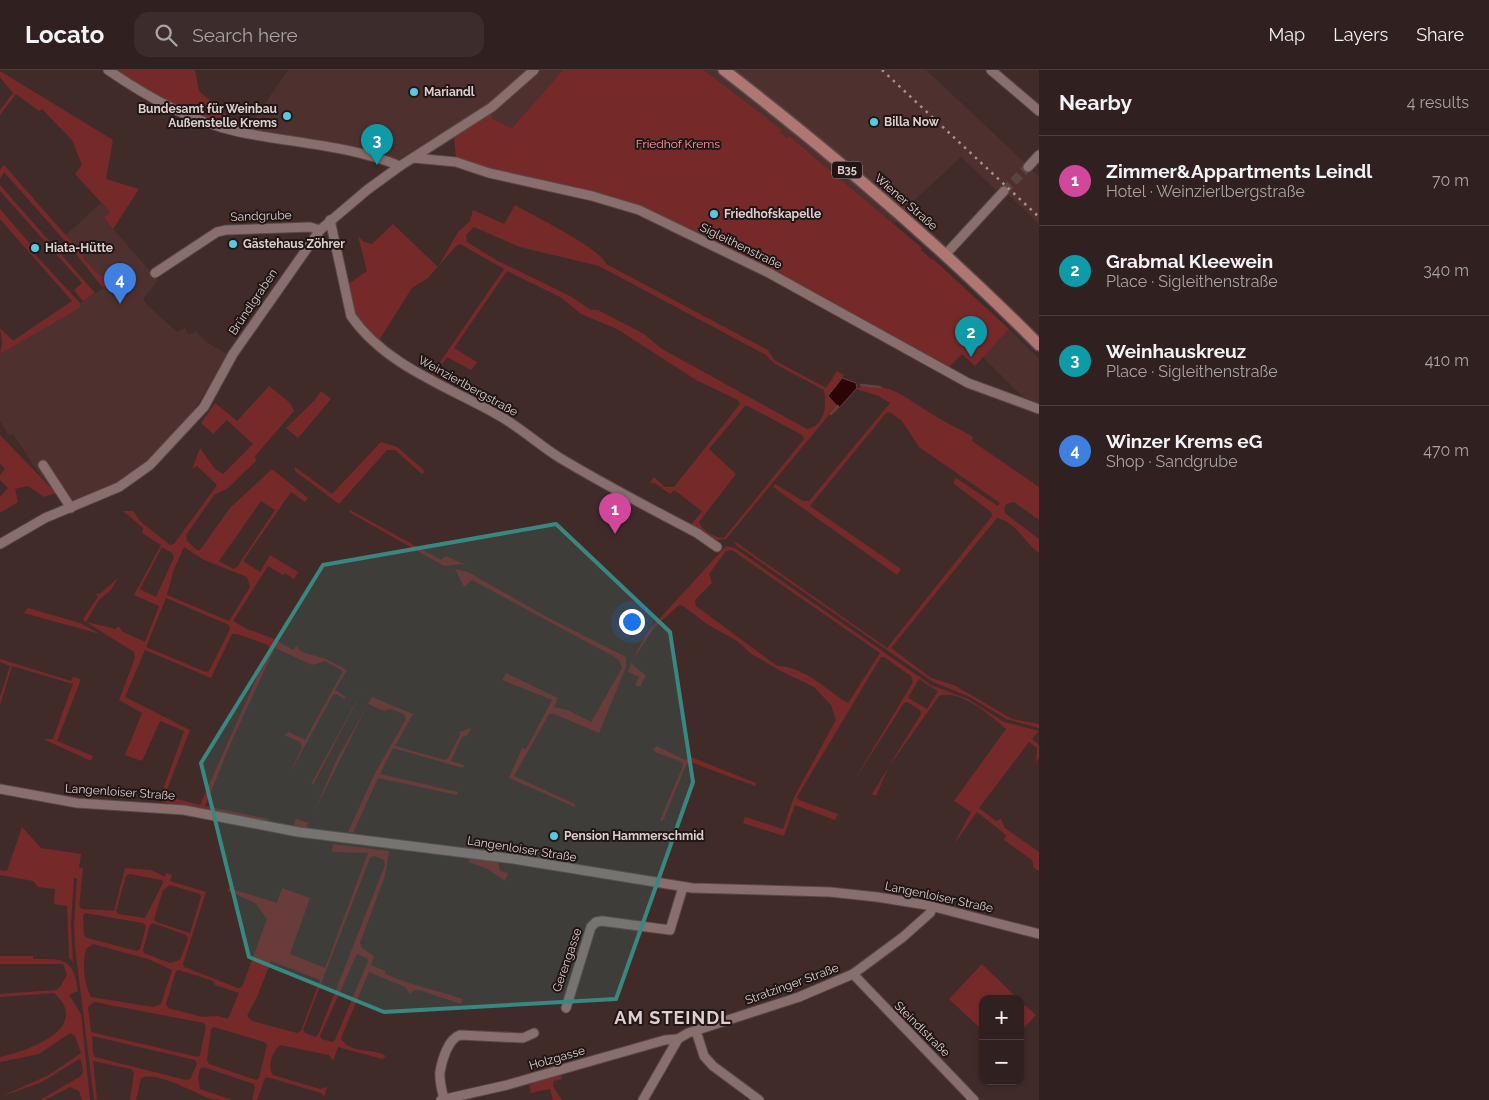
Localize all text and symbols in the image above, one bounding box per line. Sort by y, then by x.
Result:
search box [134,12,484,57]
text: Locato [25,20,104,49]
icon: search [152,21,180,49]
text: Search here [192,24,298,46]
text: Map [1269,24,1305,45]
text: Layers [1333,24,1388,45]
text: Share [1416,24,1464,45]
place label: Mariandl [424,85,475,99]
marker: Mariandl [408,86,420,98]
text: Nearby [1059,90,1132,115]
text: 4 results [1407,93,1469,112]
place label: Bundesamt für Weinbau Außenstelle Krems [138,102,277,130]
marker: Bundesamt für Weinbau Außenstelle Krems [281,110,293,122]
place label: Billa Now [884,115,940,129]
marker: Billa Now [868,116,880,128]
pin: 3 [361,124,393,165]
park label: Friedhof Krems [636,137,720,151]
text: Zimmer&Appartments Leindl [1106,160,1372,182]
road number: B35 [832,162,862,178]
street label: Wiener Straße [872,171,940,233]
text: 1 [1071,171,1079,190]
text: 70 m [1432,171,1469,190]
text: Hotel · Weinzierlbergstraße [1106,182,1305,201]
place label: Friedhofskapelle [724,207,821,221]
street label: Sandgrube [230,208,292,224]
marker: Friedhofskapelle [708,208,720,220]
street label: Sigleithenstraße [698,220,784,272]
place label: Gästehaus Zöhrer [243,237,345,251]
marker: Gästehaus Zöhrer [227,238,239,250]
place label: Hiata-Hütte [45,241,113,255]
marker: Hiata-Hütte [29,242,41,254]
text: Grabmal Kleewein [1106,250,1273,272]
text: 2 [1070,261,1080,280]
text: 340 m [1423,261,1469,280]
pin: 4 [104,263,136,304]
street label: Bründlgraben [226,266,280,338]
text: Place · Sigleithenstraße [1106,272,1278,291]
pin: 2 [955,316,987,357]
text: Weinhauskreuz [1106,340,1246,362]
text: 3 [1071,351,1079,370]
text: 410 m [1425,351,1469,370]
street label: Weinzierlbergstraße [416,353,520,419]
text: Place · Sigleithenstraße [1106,362,1278,381]
text: Winzer Krems eG [1106,430,1263,452]
text: 4 [1070,441,1080,460]
text: 470 m [1423,441,1469,460]
text: Shop · Sandgrube [1106,452,1238,471]
pin: 1 [599,493,631,534]
your location [619,609,645,635]
street label: Langenloiser Straße [64,781,176,803]
place label: Pension Hammerschmid [564,829,704,843]
marker: Pension Hammerschmid [548,830,560,842]
street label: Langenloiser Straße [466,833,578,865]
street label: Langenloiser Straße [884,879,994,915]
street label: Gerengasse [550,926,584,994]
street label: Stratzinger Straße [743,961,841,1007]
map controls [979,995,1024,1085]
button: + [979,995,1024,1040]
street label: Steindlstraße [891,998,953,1060]
district label: AM STEINDL [614,1007,732,1028]
button: − [979,1040,1024,1085]
street label: Holzgasse [527,1043,587,1073]

